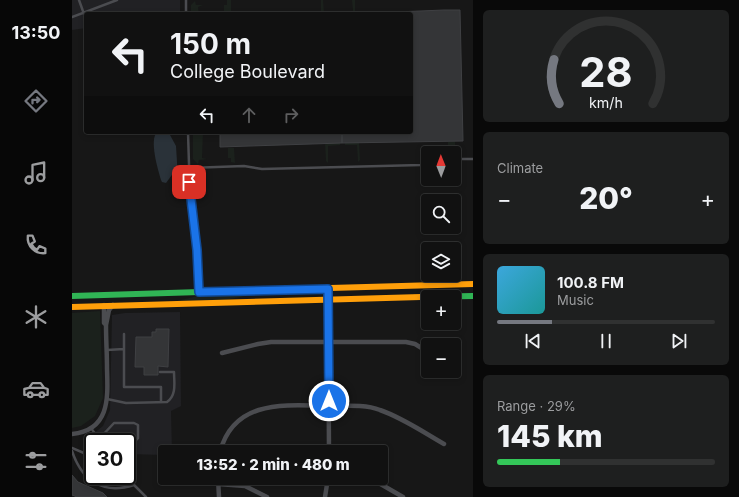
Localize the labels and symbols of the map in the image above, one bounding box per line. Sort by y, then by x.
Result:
north arrow [421,146,461,186]
pin [172,165,206,199]
position arrow [308,380,350,422]
speed limit sign: 30 [84,433,136,485]

